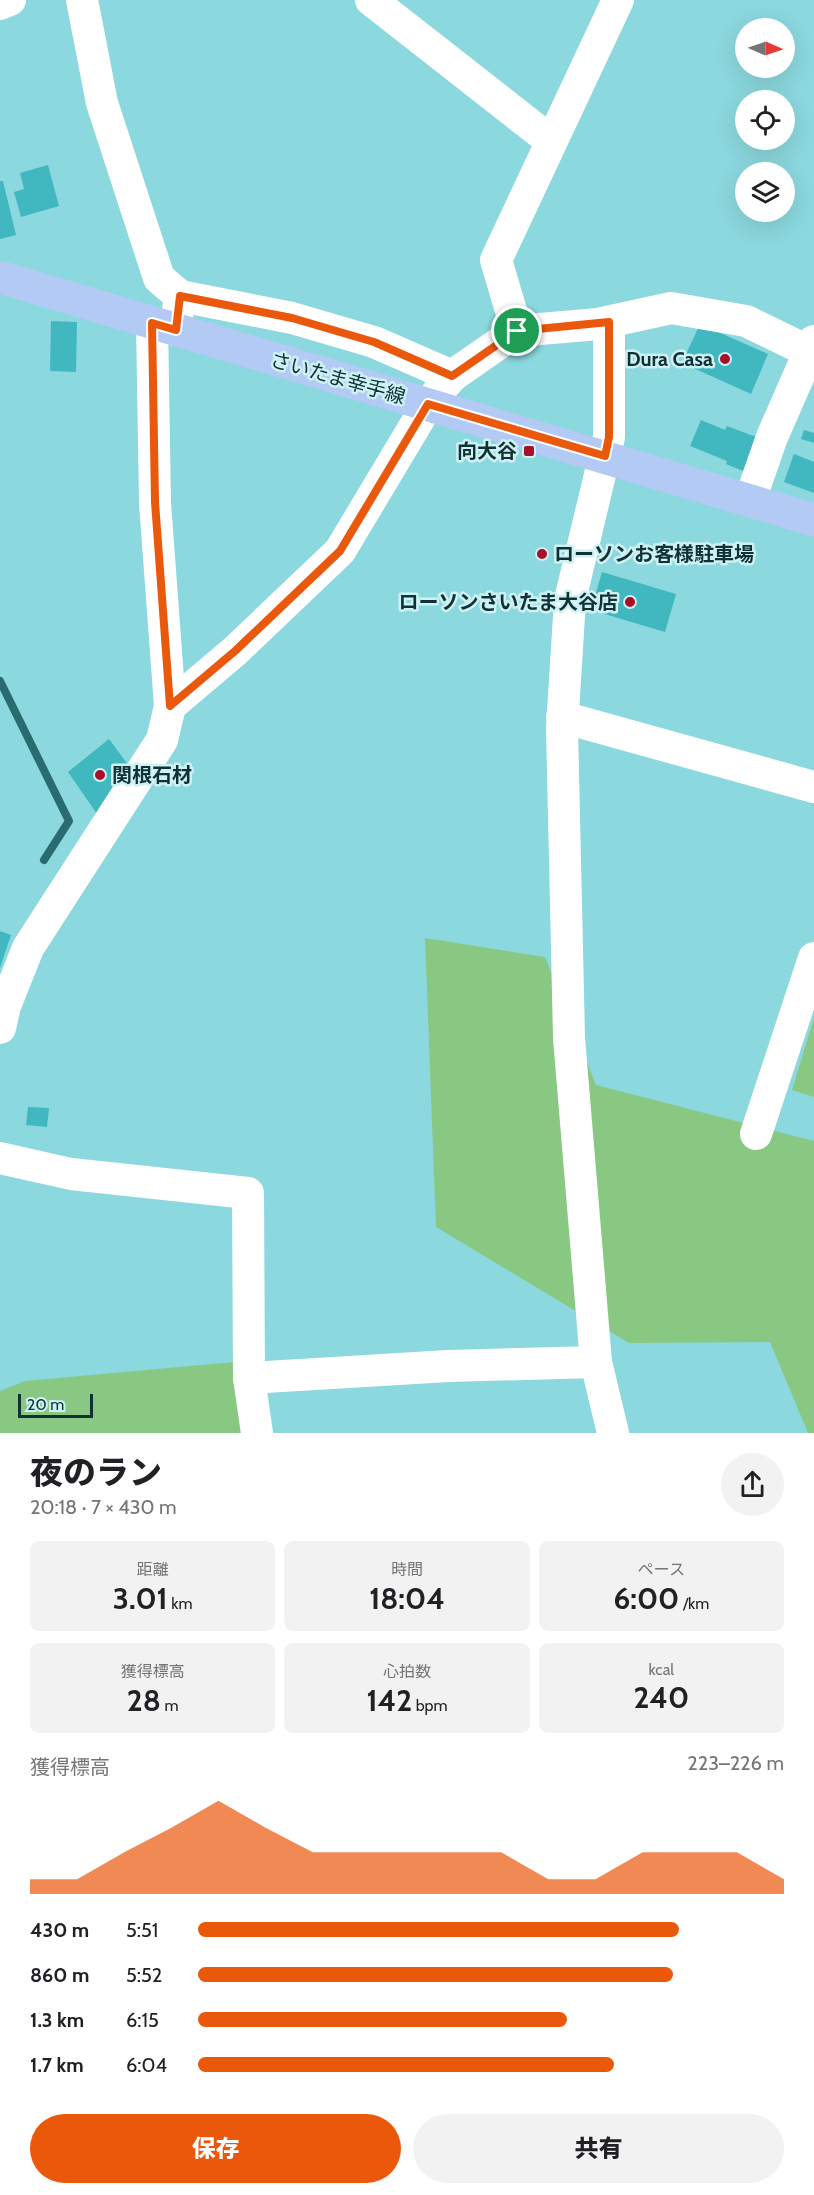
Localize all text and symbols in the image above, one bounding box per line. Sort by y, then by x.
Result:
north arrow [735,18,795,78]
map controls [735,18,795,222]
button: locate [735,90,795,150]
button: layers [735,162,795,222]
pin [491,305,542,356]
icon: arrive [500,314,533,347]
street label: さいたま幸手線 [268,347,408,409]
place label: Dura Casa [626,347,713,371]
marker: Dura Casa [718,352,732,366]
place label: 向大谷 [457,439,517,463]
marker: 向大谷 [522,444,536,458]
place label: ローソンお客様駐車場 [554,542,754,566]
marker: ローソンお客様駐車場 [535,547,549,561]
place label: ローソンさいたま大谷店 [399,590,618,614]
marker: ローソンさいたま大谷店 [623,595,637,609]
place label: 関根石材 [112,763,192,787]
marker: 関根石材 [93,768,107,782]
scale bar [18,1391,93,1418]
text: 20 m [27,1395,64,1414]
text: 夜のラン [30,1452,162,1492]
button: share [721,1453,784,1516]
text: 20:18 · 7 × 430 m [30,1495,177,1519]
text: 距離 [137,1560,169,1579]
text: 時間 [391,1560,423,1579]
text: ペース [638,1560,685,1579]
text: 3.01 [113,1580,168,1617]
text: 18:04 [369,1580,445,1617]
text: 6:00 [613,1580,679,1617]
text: km [168,1594,192,1613]
text: /km [679,1594,709,1613]
text: kcal [649,1660,674,1679]
text: 獲得標高 [121,1662,185,1681]
text: 心拍数 [383,1662,431,1681]
text: 240 [633,1679,689,1716]
text: 28 [127,1682,161,1719]
text: 142 [366,1682,412,1719]
text: m [161,1696,178,1715]
text: bpm [412,1696,448,1715]
text: 223–226 m [687,1751,784,1775]
text: 獲得標高 [30,1755,110,1779]
text: 430 m [30,1918,89,1942]
text: 5:51 [126,1918,158,1942]
text: 860 m [30,1963,89,1987]
text: 5:52 [126,1963,162,1987]
text: 1.3 km [30,2008,84,2032]
text: 6:15 [126,2008,159,2032]
text: 1.7 km [30,2053,84,2077]
text: 6:04 [126,2053,167,2077]
button: 保存 [30,2114,401,2183]
button: 共有 [413,2114,784,2183]

